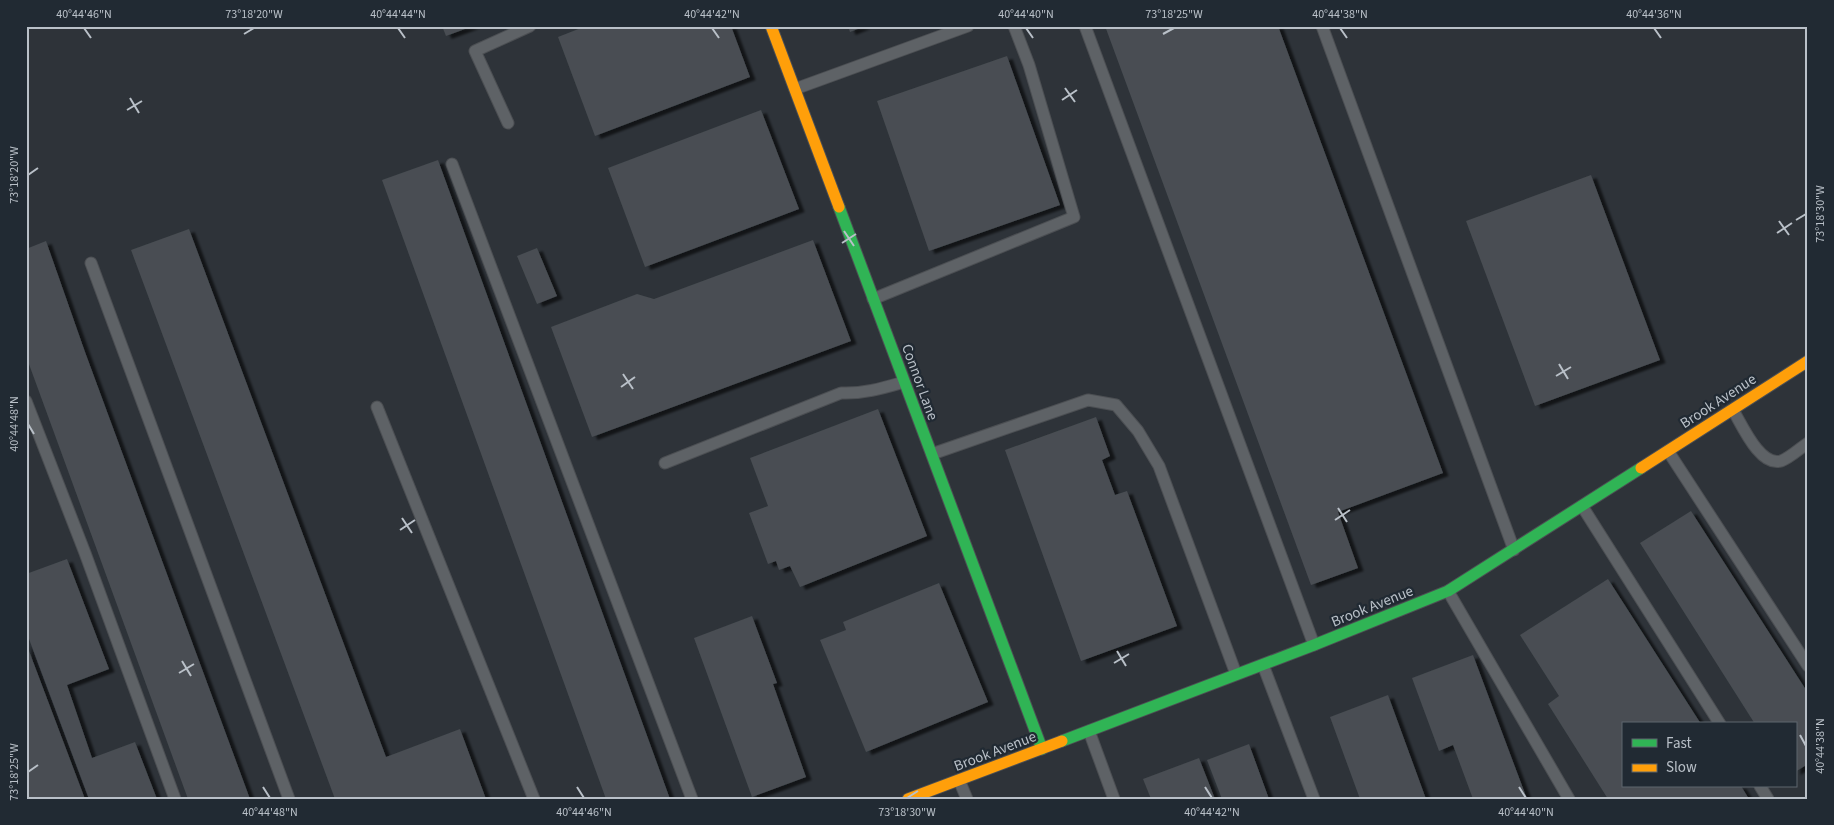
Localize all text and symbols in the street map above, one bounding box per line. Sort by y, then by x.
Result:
text: 40°44'46"N [56,6,112,23]
text: 73°18'20"W [225,6,283,23]
text: 40°44'44"N [370,6,426,23]
text: 40°44'42"N [684,6,740,23]
text: 40°44'40"N [998,6,1054,23]
text: 73°18'25"W [1145,6,1203,23]
text: 40°44'38"N [1312,6,1368,23]
text: 40°44'36"N [1626,6,1682,23]
text: 73°18'20"W [6,146,23,204]
text: 73°18'30"W [1812,185,1829,243]
street label: Connor Lane [896,341,943,423]
street label: Brook Avenue [1676,369,1760,434]
text: 40°44'48"N [6,396,23,452]
street label: Brook Avenue [1328,580,1416,632]
text: 40°44'38"N [1812,718,1829,774]
legend [1622,722,1796,788]
street label: Brook Avenue [951,726,1039,777]
text: Fast [1666,733,1692,754]
text: 73°18'25"W [6,743,23,801]
text: Slow [1666,757,1697,778]
text: 40°44'48"N [242,804,298,821]
text: 40°44'46"N [556,804,612,821]
text: 73°18'30"W [878,804,936,821]
text: 40°44'42"N [1184,804,1240,821]
text: 40°44'40"N [1498,804,1554,821]

